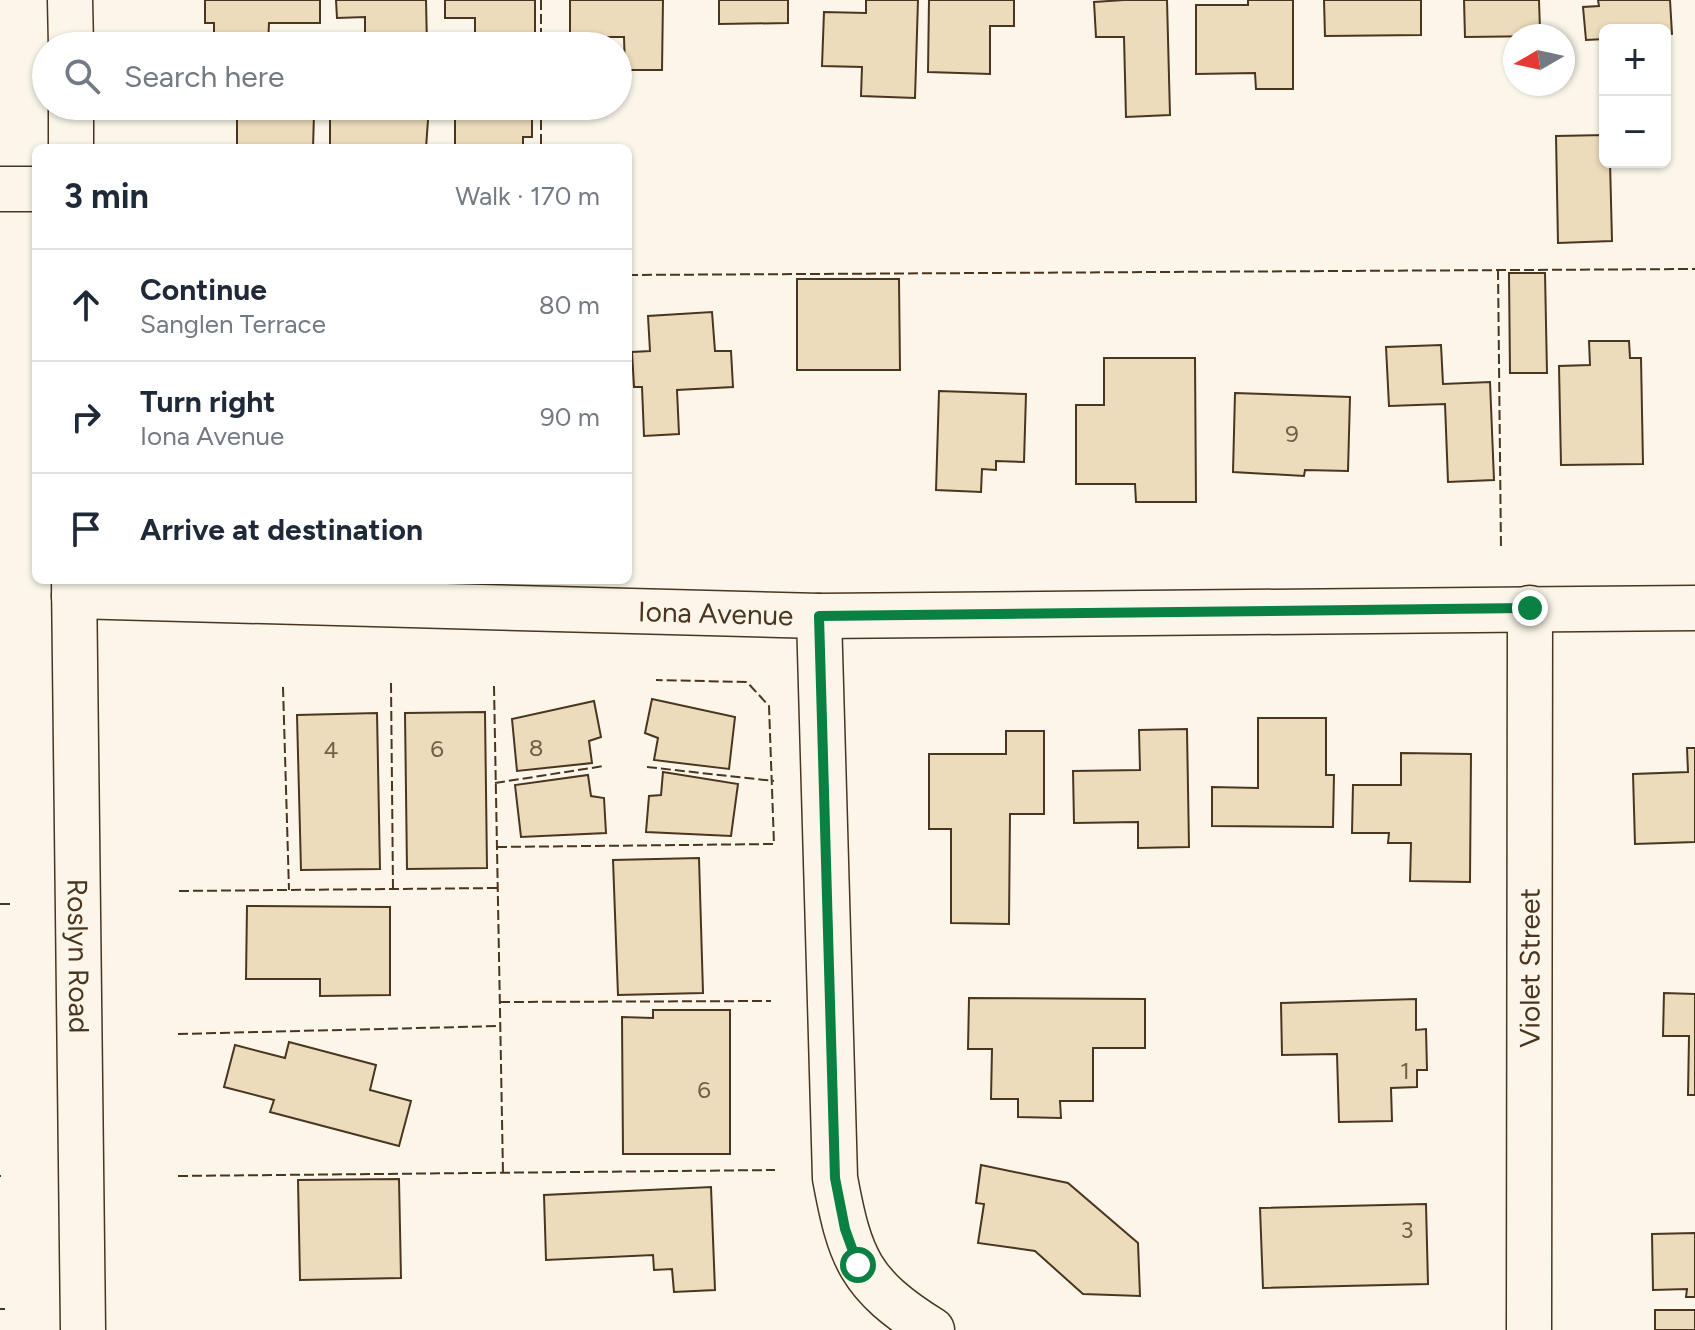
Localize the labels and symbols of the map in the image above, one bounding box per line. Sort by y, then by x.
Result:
north arrow [1503,24,1575,96]
house number: 9 [1285,419,1299,448]
route end [1512,590,1548,626]
street label: Iona Avenue [638,594,794,632]
house number: 8 [529,733,543,762]
house number: 6 [430,734,444,763]
house number: 4 [324,735,339,764]
street label: Roslyn Road [61,878,96,1034]
street label: Violet Street [1512,888,1547,1048]
house number: 1 [1400,1056,1410,1085]
house number: 6 [697,1075,711,1104]
house number: 3 [1400,1215,1414,1244]
route start [840,1247,876,1283]

